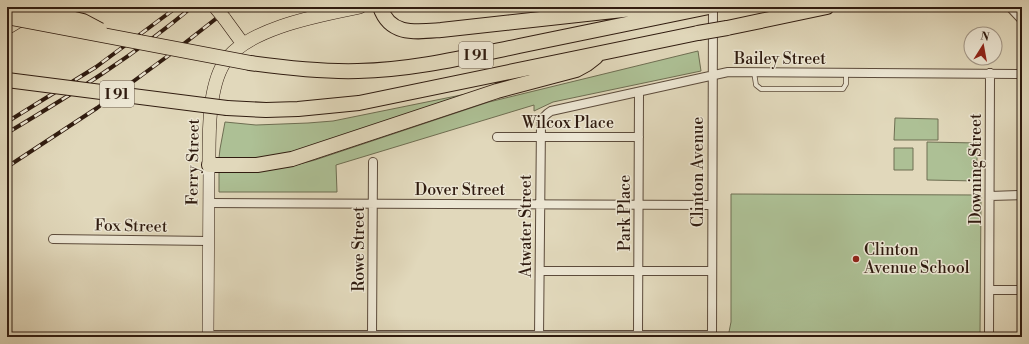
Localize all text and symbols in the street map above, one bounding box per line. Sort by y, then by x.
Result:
north arrow [963,26,1003,66]
text: N [979,29,991,45]
road number: I 91 [459,42,493,68]
street label: Bailey Street [733,49,826,69]
road number: I 91 [100,81,134,107]
street label: Wilcox Place [521,113,614,133]
street label: Downing Street [966,113,986,225]
street label: Clinton Avenue [688,117,708,227]
street label: Ferry Street [182,118,204,206]
street label: Atwater Street [516,174,536,279]
street label: Park Place [615,175,635,251]
street label: Dover Street [415,180,506,200]
street label: Rowe Street [349,206,369,292]
street label: Fox Street [94,215,168,237]
place label: Clinton Avenue School [863,240,970,278]
marker: Clinton Avenue School [851,254,861,264]

